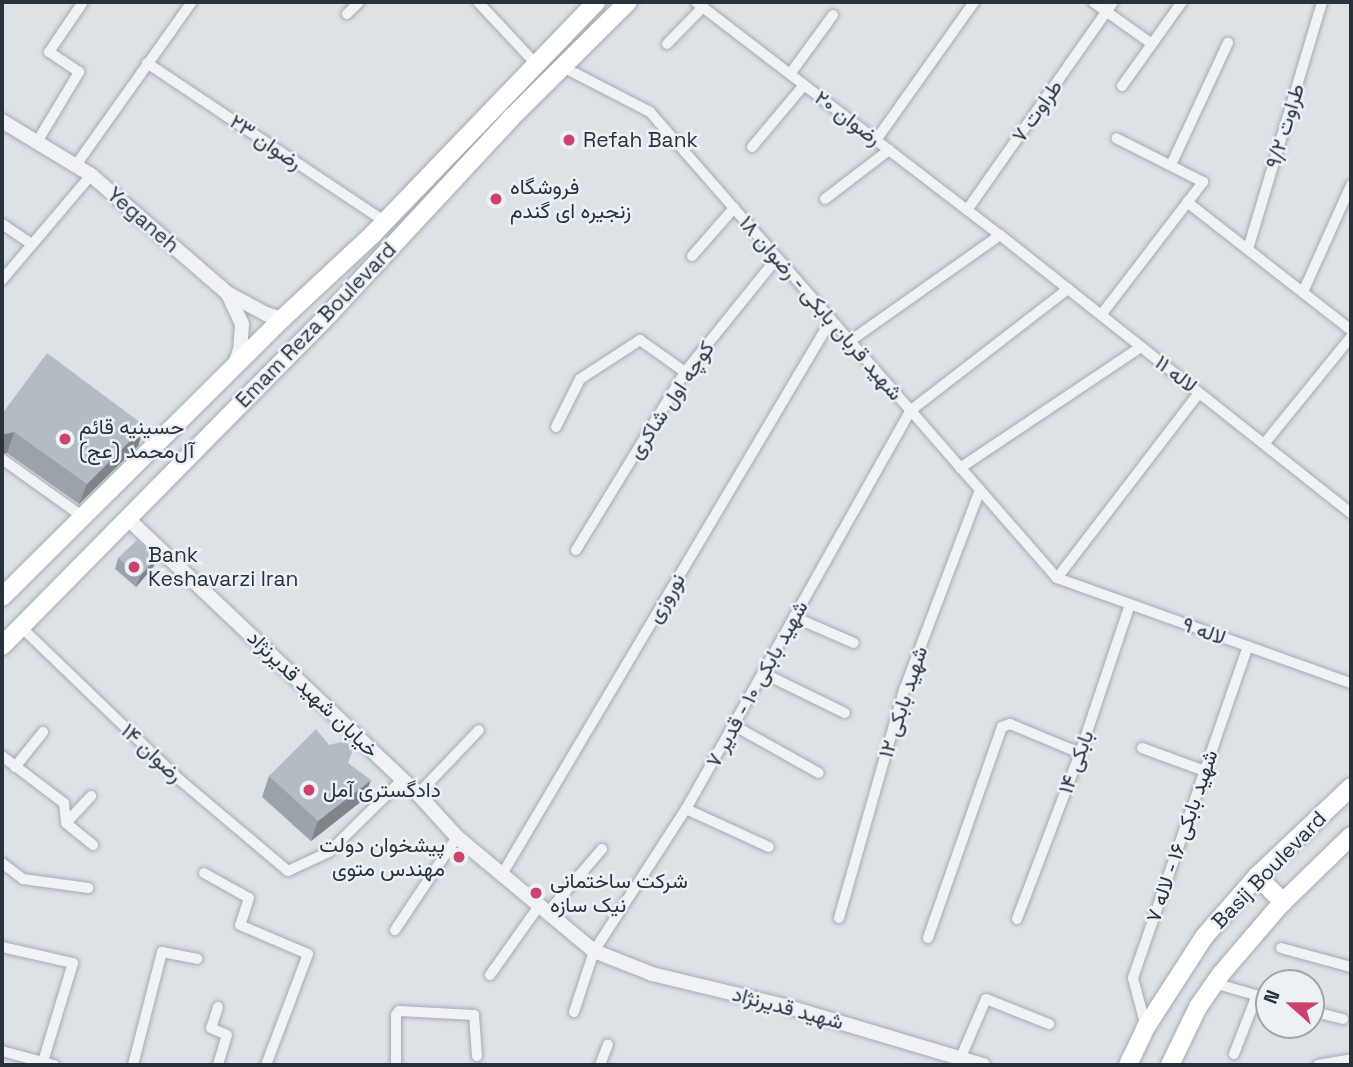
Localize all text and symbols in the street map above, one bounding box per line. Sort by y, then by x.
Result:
street label: طراوت ۷ [1006,75,1068,147]
street label: طراوت ۹/۲ [1260,81,1310,171]
street label: رضوان ۲۰ [810,85,886,151]
street label: رضوان ۲۳ [225,109,307,175]
place label: Refah Bank [583,127,698,153]
marker: Refah Bank [561,132,577,148]
place label: فروشگاه زنجیره ای گندم [510,174,631,224]
street label: Yeganeh [102,182,184,258]
marker: فروشگاه زنجیره ای گندم [488,191,504,207]
street label: شهید قربان بابکی - رضوان ۱۸ [734,210,908,406]
street label: Emam Reza Boulevard [231,237,401,413]
street label: کوچه اول شاکری [622,336,720,464]
street label: لاله ۱۱ [1150,350,1202,398]
place label: حسینیه قائم آل‌محمد (عج) [79,414,194,464]
marker: حسینیه قائم آل‌محمد (عج) [57,431,73,447]
place label: Bank Keshavarzi Iran [148,542,298,592]
marker: Bank Keshavarzi Iran [126,559,142,575]
street label: نوروزی [641,569,691,627]
street label: شهید بابکی ۱۰ - قدیر ۷ [700,596,814,772]
street label: لاله ۹ [1179,612,1229,650]
street label: خيابان شهيد قديرنژاد [242,625,384,763]
street label: شهید بابکی ۱۲ [873,643,933,761]
street label: رضوان ۱۴ [116,718,188,788]
street label: بابکی ۱۴ [1053,727,1099,797]
street label: شهید بابکی ۱۶ - لاله ۷ [1140,746,1224,926]
place label: دادگستری آمل [323,777,441,803]
marker: دادگستری آمل [301,782,317,798]
street label: Basij Boulevard [1207,806,1331,934]
place label: پیشخوان دولت مهندس متوی [319,832,445,882]
marker: پیشخوان دولت مهندس متوی [451,849,467,865]
place label: شرکت ساختمانی نیک سازه [550,868,688,918]
marker: شرکت ساختمانی نیک سازه [528,885,544,901]
north arrow [1255,969,1325,1039]
street label: شهید قدیرنژاد [730,981,846,1035]
text: N [1258,987,1286,1007]

